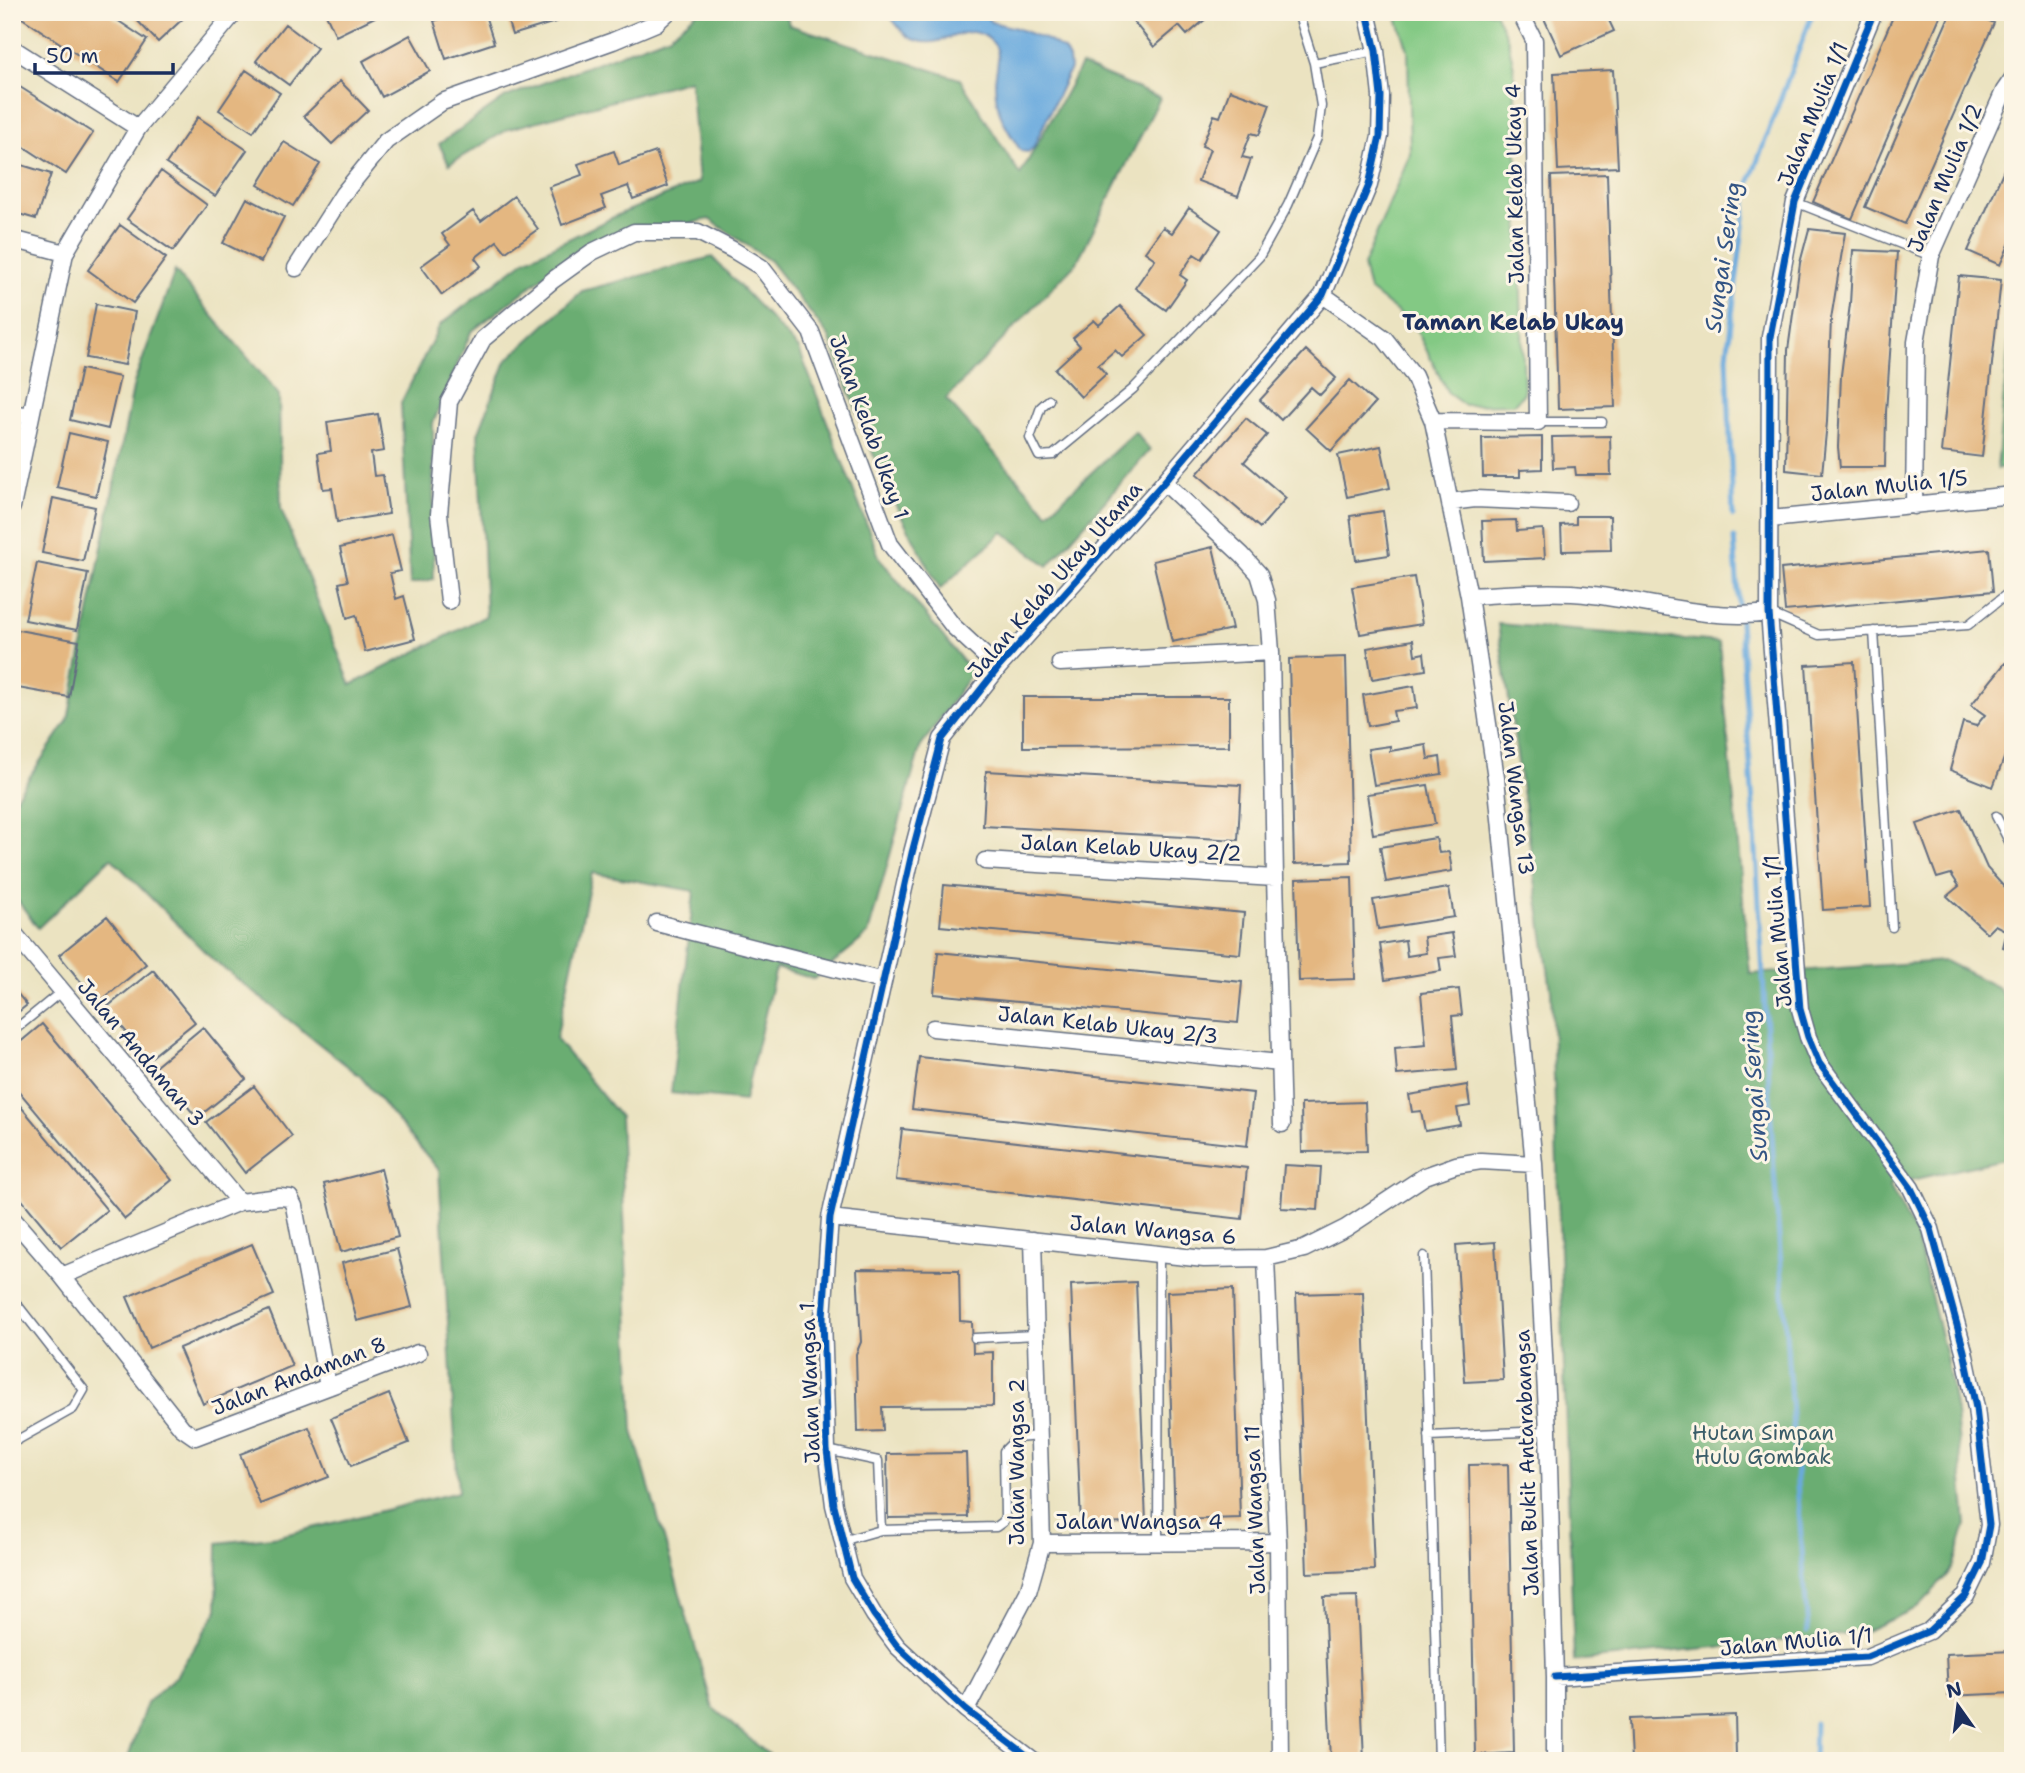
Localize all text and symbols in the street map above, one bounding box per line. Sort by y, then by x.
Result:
scale bar [35,32,173,76]
street label: Jalan Mulia 1/1 [1771,38,1855,190]
text: 50 m [46,42,99,70]
street label: Jalan Kelab Ukay 4 [1499,84,1531,284]
street label: Jalan Mulia 1/2 [1901,99,1989,257]
water label: Sungai Sering [1698,180,1748,334]
district label: Taman Kelab Ukay [1402,307,1624,337]
street label: Jalan Kelab Ukay 1 [823,331,915,523]
street label: Jalan Mulia 1/5 [1809,464,1969,508]
street label: Jalan Kelab Ukay Utama [962,476,1148,684]
street label: Jalan Wangsa 13 [1491,699,1541,877]
street label: Jalan Kelab Ukay 2/2 [1020,828,1242,868]
street label: Jalan Mulia 1/1 [1757,853,1799,1009]
street label: Jalan Andaman 3 [71,973,211,1133]
street label: Jalan Kelab Ukay 2/3 [996,999,1220,1051]
water label: Sungai Sering [1734,1009,1774,1163]
street label: Jalan Wangsa 6 [1068,1209,1238,1251]
street label: Jalan Wangsa 1 [793,1302,827,1464]
street label: Jalan Bukit Antarabangsa [1508,1329,1546,1597]
street label: Jalan Andaman 8 [208,1330,390,1422]
street label: Jalan Wangsa 2 [1003,1378,1031,1546]
park label: Hutan Simpan Hulu Gombak [1692,1419,1834,1471]
street label: Jalan Wangsa 11 [1238,1425,1272,1595]
street label: Jalan Wangsa 4 [1055,1508,1223,1536]
street label: Jalan Mulia 1/1 [1718,1621,1874,1663]
north arrow [1924,1672,1994,1742]
text: N [1944,1676,1964,1704]

